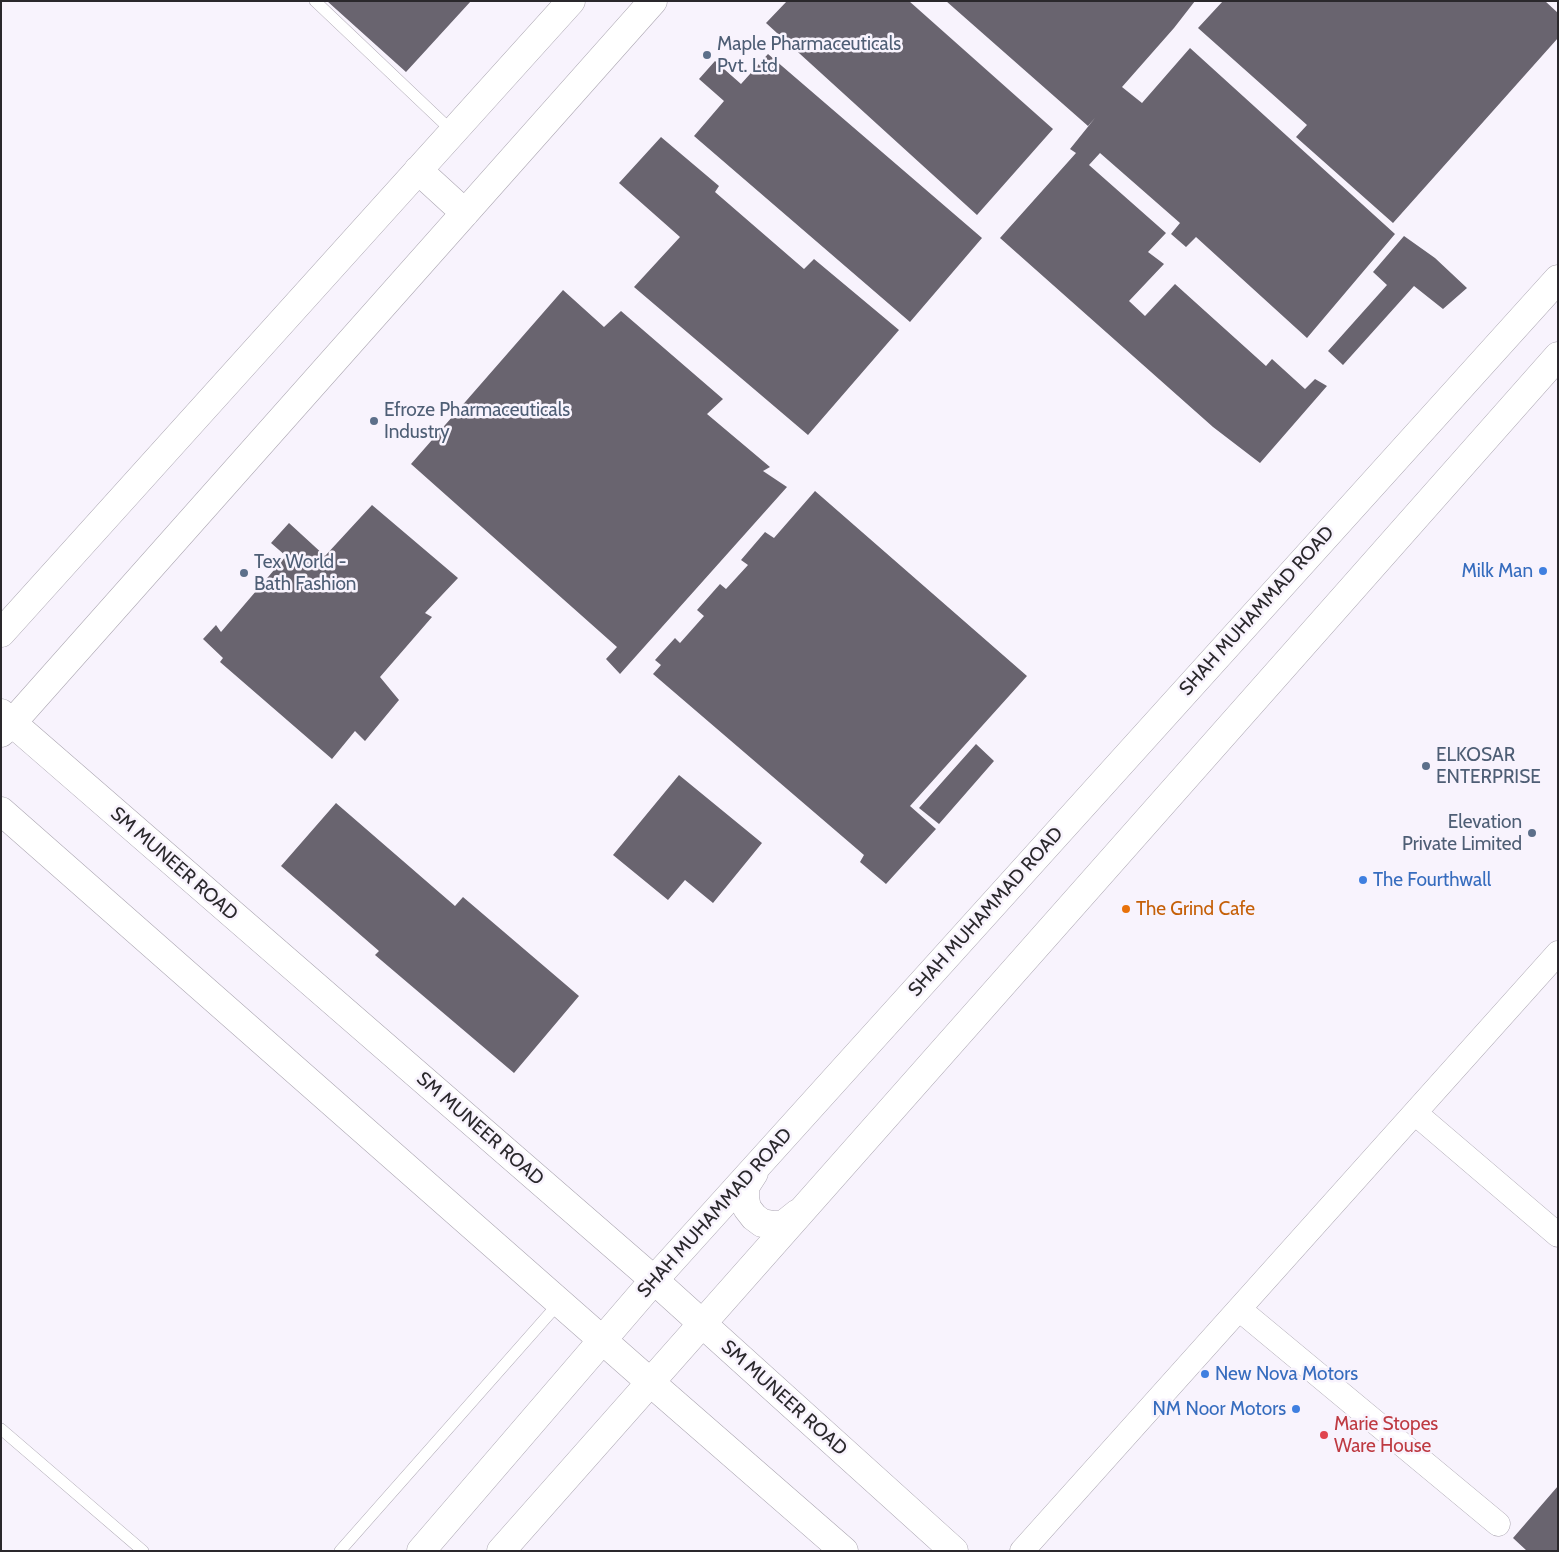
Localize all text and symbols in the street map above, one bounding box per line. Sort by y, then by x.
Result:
place label: Maple Pharmaceuticals Pvt. Ltd [717,33,901,77]
marker: Maple Pharmaceuticals Pvt. Ltd [701,49,713,61]
place label: Efroze Pharmaceuticals Industry [384,399,570,443]
marker: Efroze Pharmaceuticals Industry [368,415,380,427]
street label: SHAH MUHAMMAD ROAD [1175,522,1339,700]
place label: Tex World - Bath Fashion [254,551,356,595]
place label: Milk Man [1461,560,1533,582]
marker: Milk Man [1537,565,1549,577]
marker: Tex World - Bath Fashion [238,567,250,579]
place label: ELKOSAR ENTERPRISE [1436,744,1541,788]
marker: ELKOSAR ENTERPRISE [1420,760,1432,772]
street label: SM MUNEER ROAD [106,802,242,926]
place label: Elevation Private Limited [1402,811,1522,855]
street label: SHAH MUHAMMAD ROAD [904,823,1068,1001]
marker: Elevation Private Limited [1526,827,1538,839]
place label: The Fourthwall [1373,869,1491,891]
marker: The Fourthwall [1357,874,1369,886]
place label: The Grind Cafe [1136,898,1255,920]
marker: The Grind Cafe [1120,903,1132,915]
street label: SM MUNEER ROAD [412,1067,548,1191]
street label: SHAH MUHAMMAD ROAD [633,1124,797,1302]
street label: SM MUNEER ROAD [716,1336,852,1460]
place label: New Nova Motors [1215,1363,1358,1385]
marker: New Nova Motors [1199,1368,1211,1380]
place label: NM Noor Motors [1153,1398,1286,1420]
marker: NM Noor Motors [1290,1403,1302,1415]
place label: Marie Stopes Ware House [1334,1413,1438,1457]
marker: Marie Stopes Ware House [1318,1429,1330,1441]

